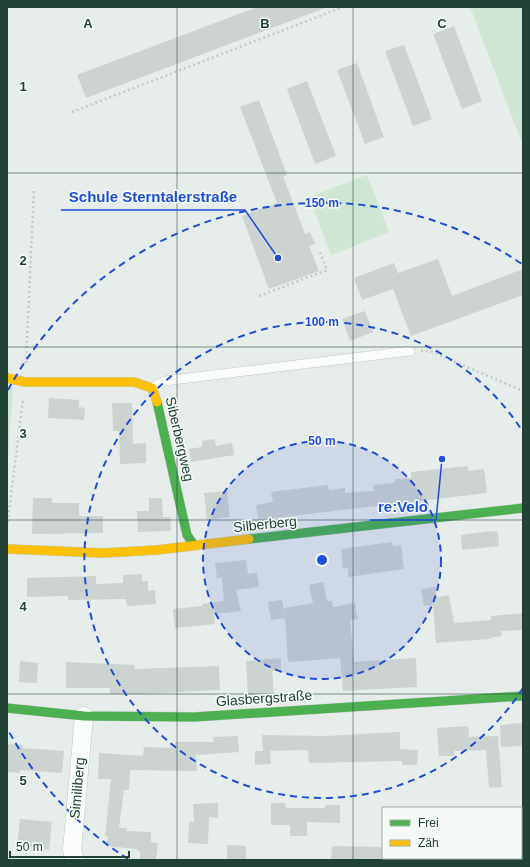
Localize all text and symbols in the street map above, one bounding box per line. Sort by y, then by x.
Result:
text: A [83,16,93,31]
text: B [260,16,270,31]
text: C [437,16,447,31]
text: 1 [19,79,27,94]
callout: Schule Sterntalerstraße [61,183,245,210]
text: Schule Sterntalerstraße [69,188,237,205]
text: 150 m [305,196,339,210]
text: 2 [19,253,27,268]
text: 100 m [305,315,339,329]
street label: Siberbergweg [162,395,198,483]
text: 3 [19,426,27,441]
text: 50 m [308,434,336,448]
callout: re:Velo [370,493,436,520]
text: re:Velo [378,498,428,515]
street label: Silberberg [232,513,298,535]
centre of rings [315,553,329,567]
text: 4 [19,599,27,614]
street label: Glasbergstraße [215,687,313,709]
street label: Similiberg [66,757,88,819]
text: 5 [19,773,27,788]
legend [382,807,522,859]
text: Frei [418,816,439,830]
scale bar [10,833,129,859]
text: Zäh [418,836,439,850]
text: 50 m [16,840,43,854]

